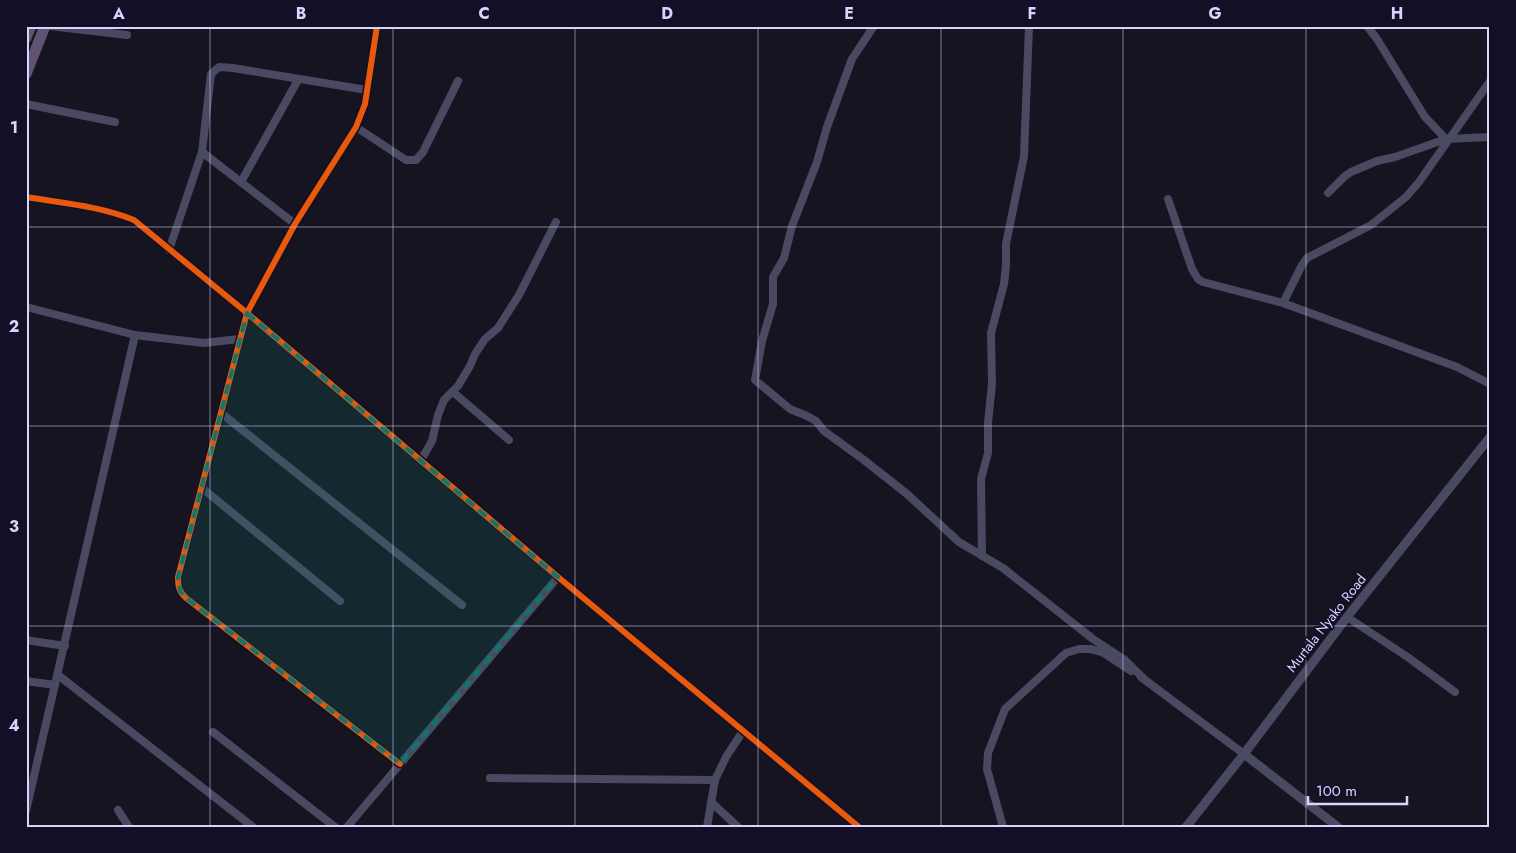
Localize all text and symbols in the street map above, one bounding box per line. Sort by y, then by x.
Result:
text: A [112,2,125,25]
text: B [296,2,306,25]
text: C [478,2,490,25]
text: D [661,2,673,25]
text: E [844,2,854,25]
text: F [1028,2,1036,25]
text: G [1208,2,1222,25]
text: H [1391,2,1403,25]
text: 1 [10,116,18,139]
text: 2 [9,315,19,338]
text: 3 [9,515,19,538]
street label: Murtala Nyako Road [1281,570,1371,676]
text: 4 [8,714,20,737]
scale bar [1308,773,1407,805]
text: 100 m [1316,780,1357,802]

